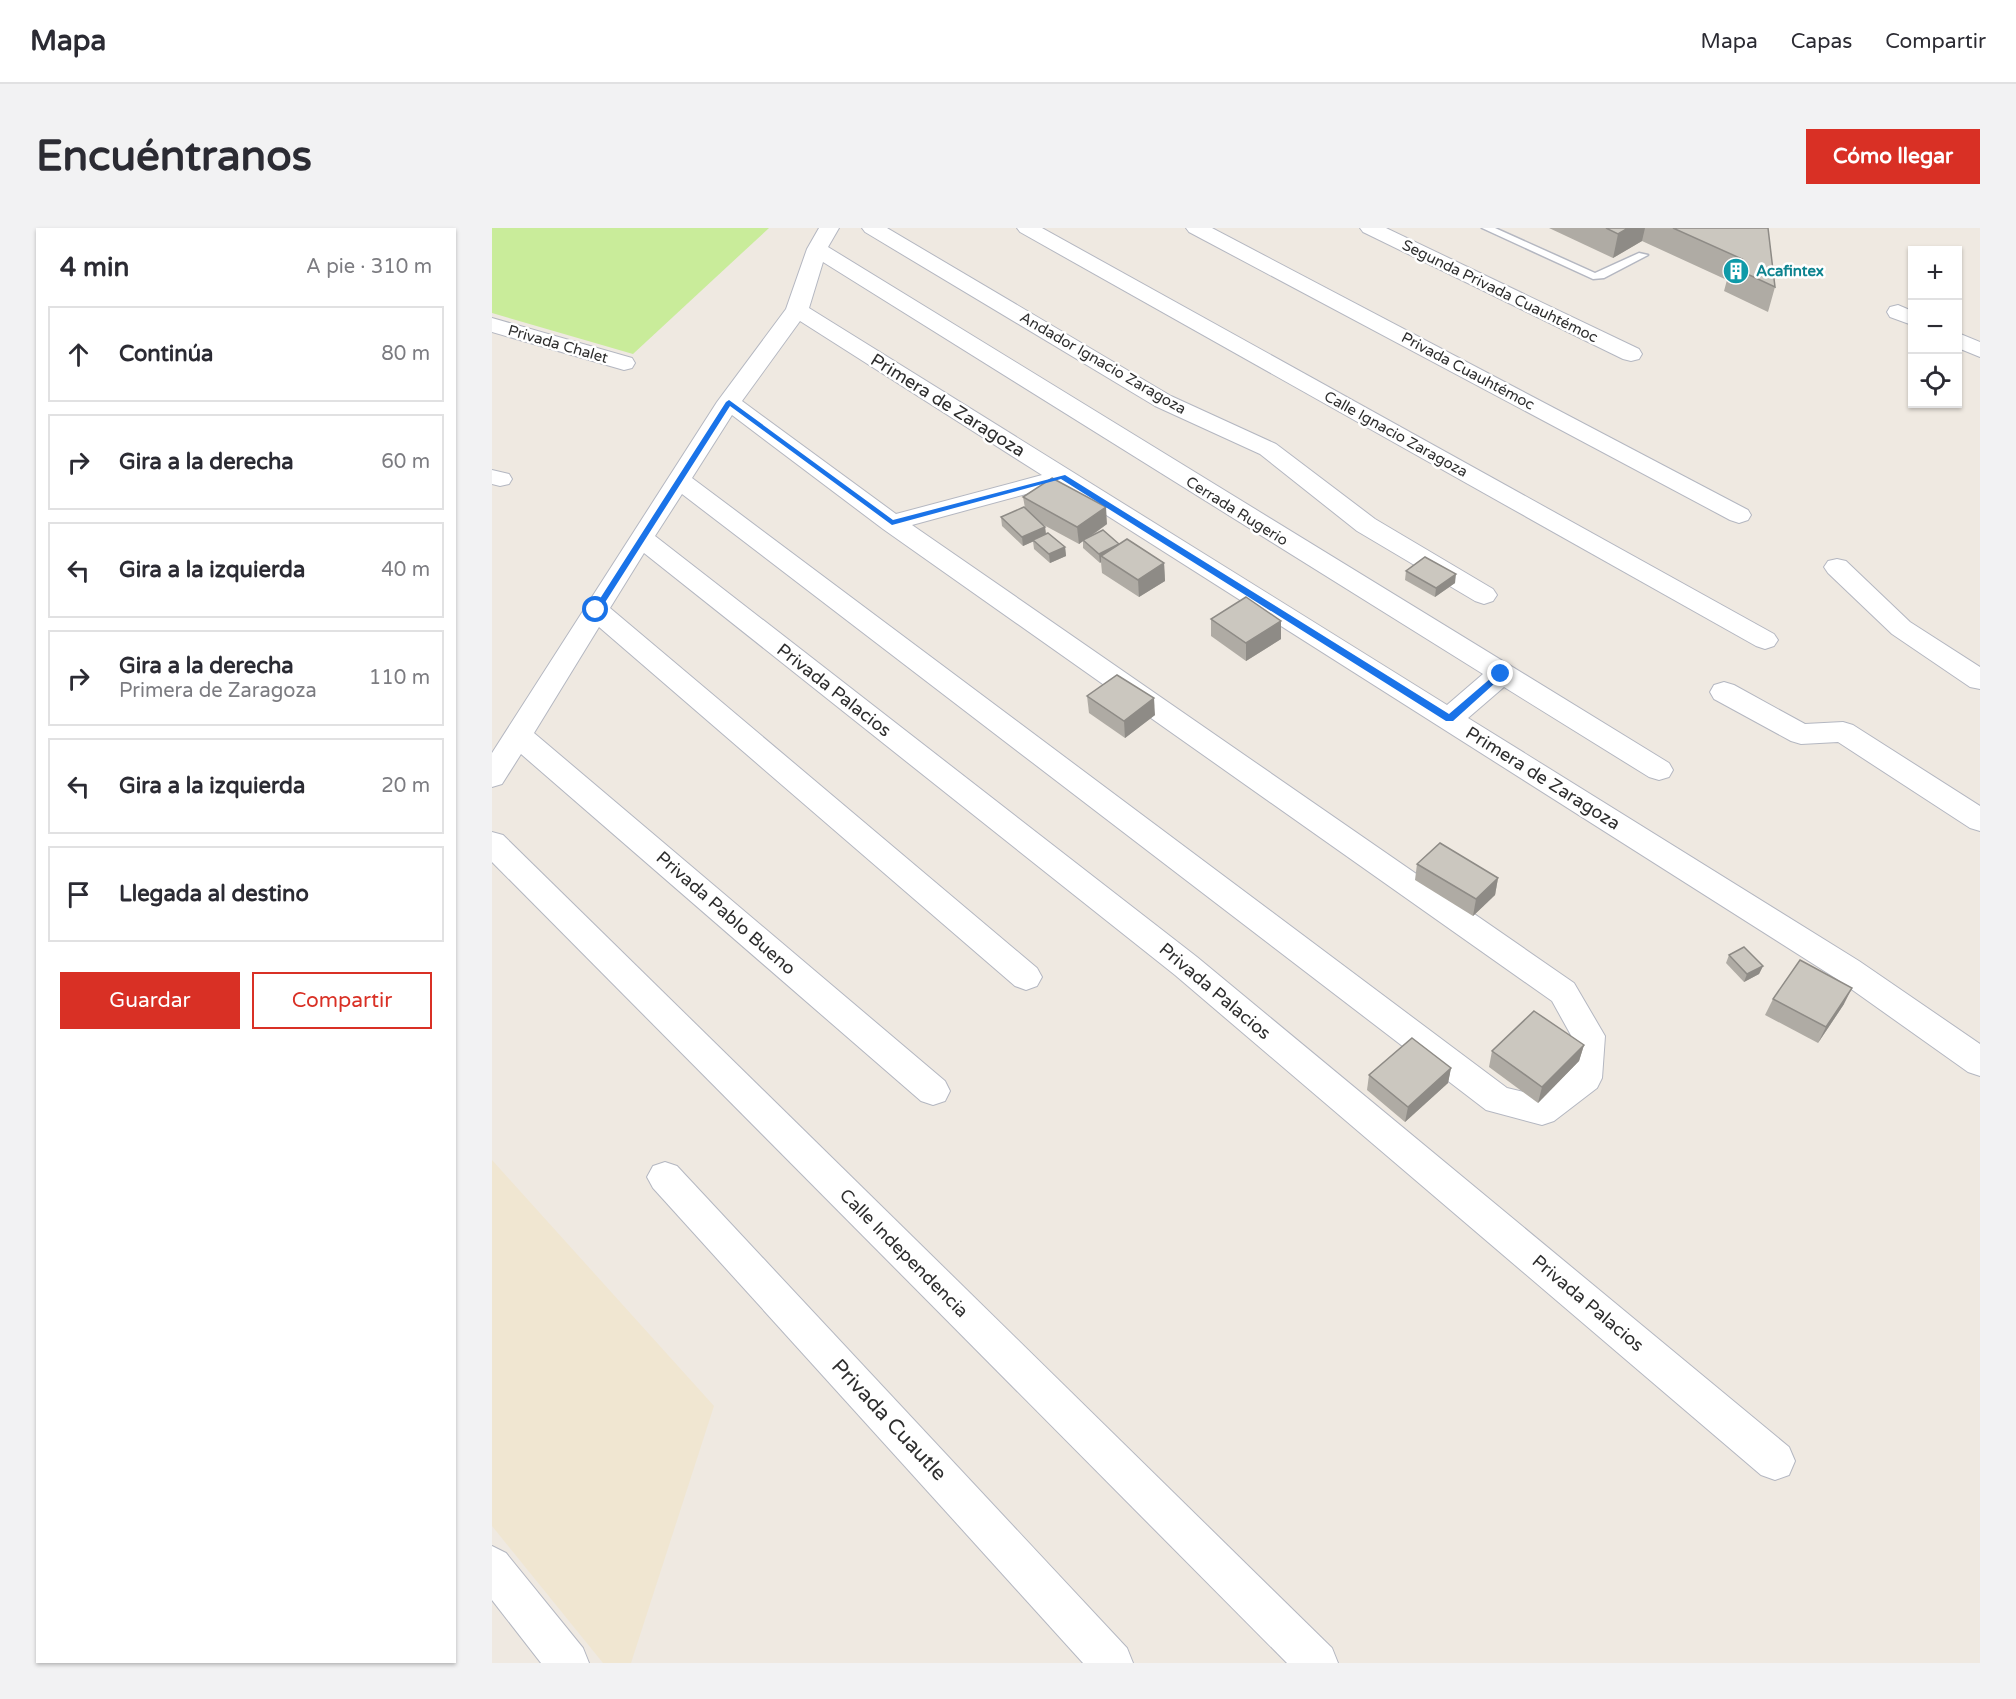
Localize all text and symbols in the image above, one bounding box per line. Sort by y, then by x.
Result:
text: Mapa [30,24,106,58]
text: Mapa [1701,29,1758,54]
text: Capas [1791,29,1852,54]
text: Compartir [1885,29,1986,54]
button: Cómo llegar [1806,129,1980,184]
text: Encuéntranos [36,131,312,182]
street label: Segunda Privada Cuauhtémoc [1399,236,1601,346]
map controls [1908,246,1962,408]
button: + [1908,246,1962,300]
text: 4 min [60,252,129,283]
text: A pie · 310 m [306,255,432,279]
building icon: Acafintex [1721,256,1751,286]
place label: Acafintex [1756,262,1824,280]
button: − [1908,300,1962,354]
street label: Andador Ignacio Zaragoza [1017,308,1189,418]
street label: Privada Chalet [506,321,610,367]
street label: Privada Cuauhtémoc [1398,328,1538,414]
icon: ahead [62,338,95,371]
text: Continúa [119,341,213,367]
text: 80 m [381,342,430,366]
street label: Primera de Zaragoza [867,349,1029,461]
button: locate [1908,354,1962,408]
street label: Calle Ignacio Zaragoza [1321,387,1471,481]
icon: right [62,446,95,479]
text: Gira a la derecha [119,449,294,475]
text: 60 m [381,450,430,474]
street label: Cerrada Rugerio [1183,472,1291,550]
icon: left [62,554,95,587]
text: Gira a la izquierda [119,557,305,583]
text: 40 m [381,558,430,582]
route start [582,596,608,622]
street label: Privada Palacios [772,639,896,741]
text: Gira a la derecha [119,653,294,679]
route end [1487,660,1513,686]
icon: right [62,662,95,695]
text: 110 m [369,666,430,690]
text: Primera de Zaragoza [119,679,317,703]
street label: Primera de Zaragoza [1462,722,1624,834]
icon: left [62,770,95,803]
text: Gira a la izquierda [119,773,305,799]
text: 20 m [381,774,430,798]
street label: Privada Pablo Bueno [652,846,800,980]
icon: arrive [62,878,95,911]
text: Llegada al destino [119,881,309,907]
street label: Privada Palacios [1155,938,1275,1044]
button: Guardar [60,972,240,1029]
button: Compartir [252,972,432,1029]
street label: Calle Independencia [835,1184,973,1322]
street label: Privada Palacios [1528,1250,1648,1356]
street label: Privada Cuautle [826,1354,952,1486]

